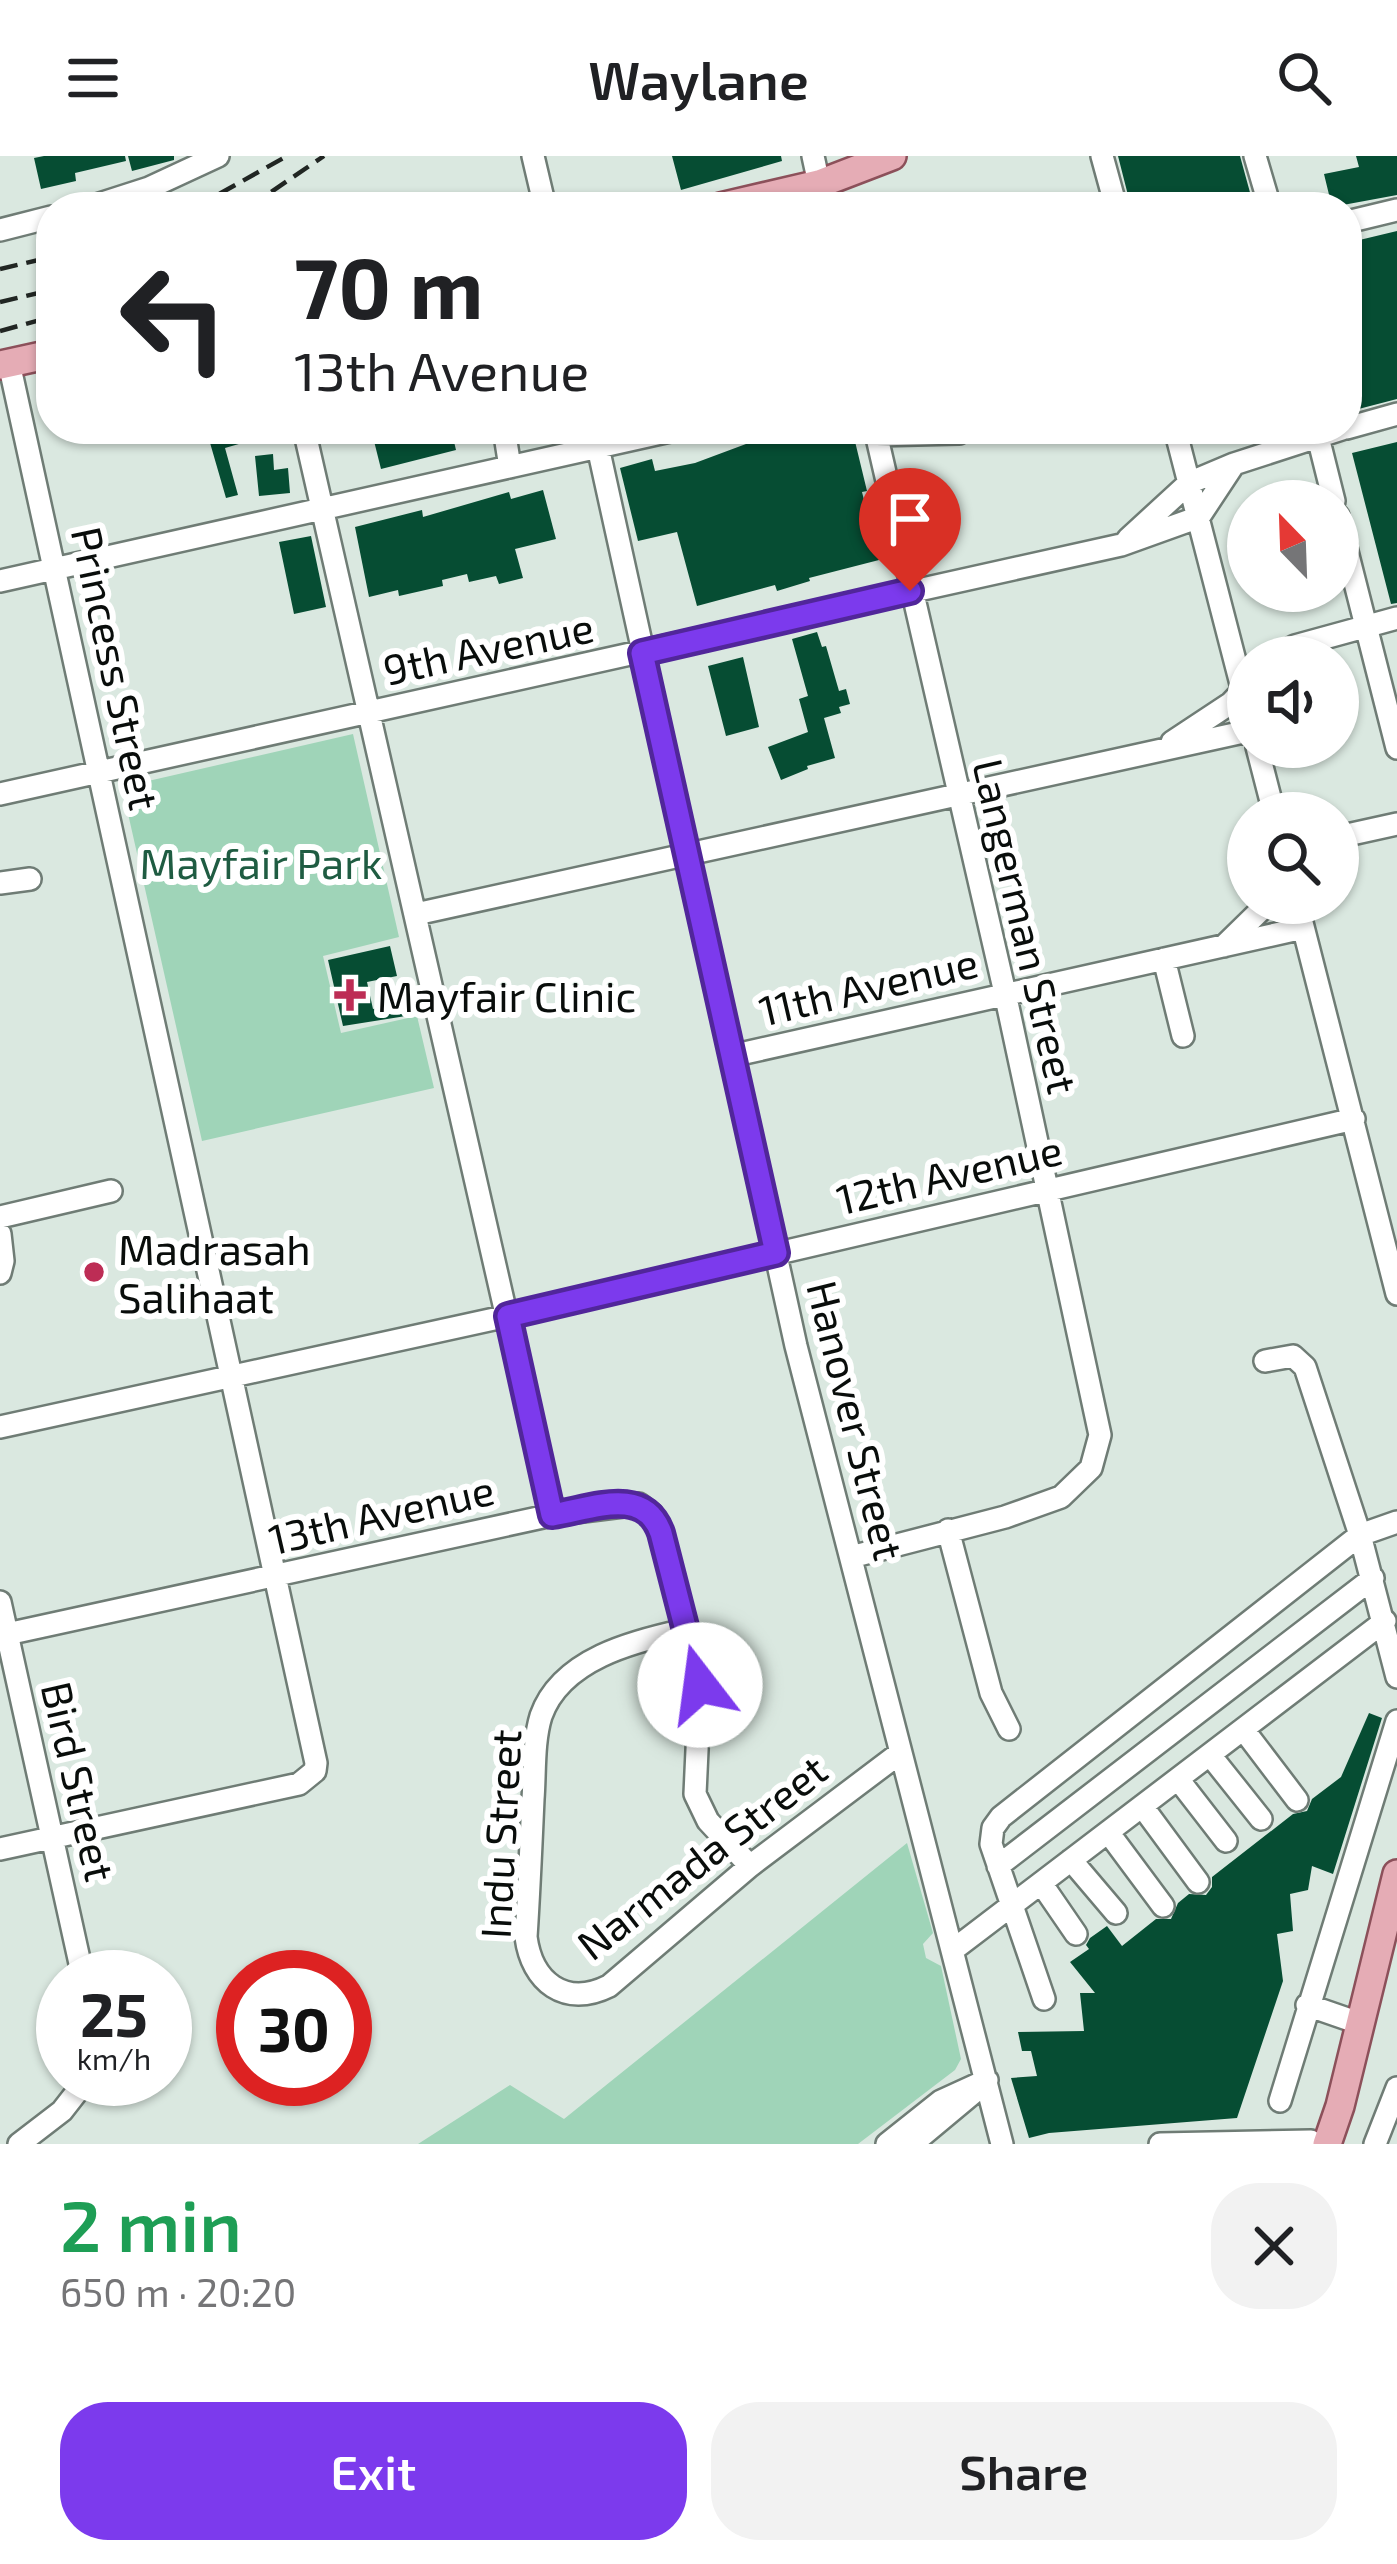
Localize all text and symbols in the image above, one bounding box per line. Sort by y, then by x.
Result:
icon: menu [60,45,126,111]
icon: search [1271,45,1337,111]
text: Waylane [588,46,809,111]
text: 70 m [294,235,484,336]
icon: left [96,240,252,396]
text: 13th Avenue [294,337,589,402]
pin [859,468,961,591]
north arrow [1227,480,1359,612]
map controls [1227,480,1359,924]
icon: arrive [877,486,943,552]
street label: Princess Street [63,522,171,814]
street label: 9th Avenue [378,600,598,694]
button: sound [1227,636,1359,768]
street label: Langerman Street [964,754,1090,1098]
button: search [1227,792,1359,924]
park label: Mayfair Park [140,837,382,887]
street label: 11th Avenue [754,936,982,1034]
place label: Mayfair Clinic [377,970,636,1020]
marker: Mayfair Clinic [334,979,366,1011]
street label: 12th Avenue [831,1123,1067,1223]
place label: Madrasah Salihaat [118,1223,311,1321]
marker: Madrasah Salihaat [81,1259,107,1285]
street label: Hanover Street [798,1275,916,1565]
street label: 13th Avenue [264,1463,498,1563]
position arrow [637,1622,763,1748]
street label: Bird Street [33,1676,127,1886]
street label: Indu Street [469,1728,529,1940]
street label: Narmada Street [566,1743,836,1969]
speed limit sign: 30 [216,1950,372,2106]
text: 25 [80,1977,148,2049]
text: km/h [77,2040,151,2076]
text: 2 min [60,2180,242,2266]
button: close [1211,2183,1337,2309]
text: 650 m · 20:20 [60,2268,296,2315]
button: Exit [60,2402,687,2540]
button: Share [711,2402,1337,2540]

